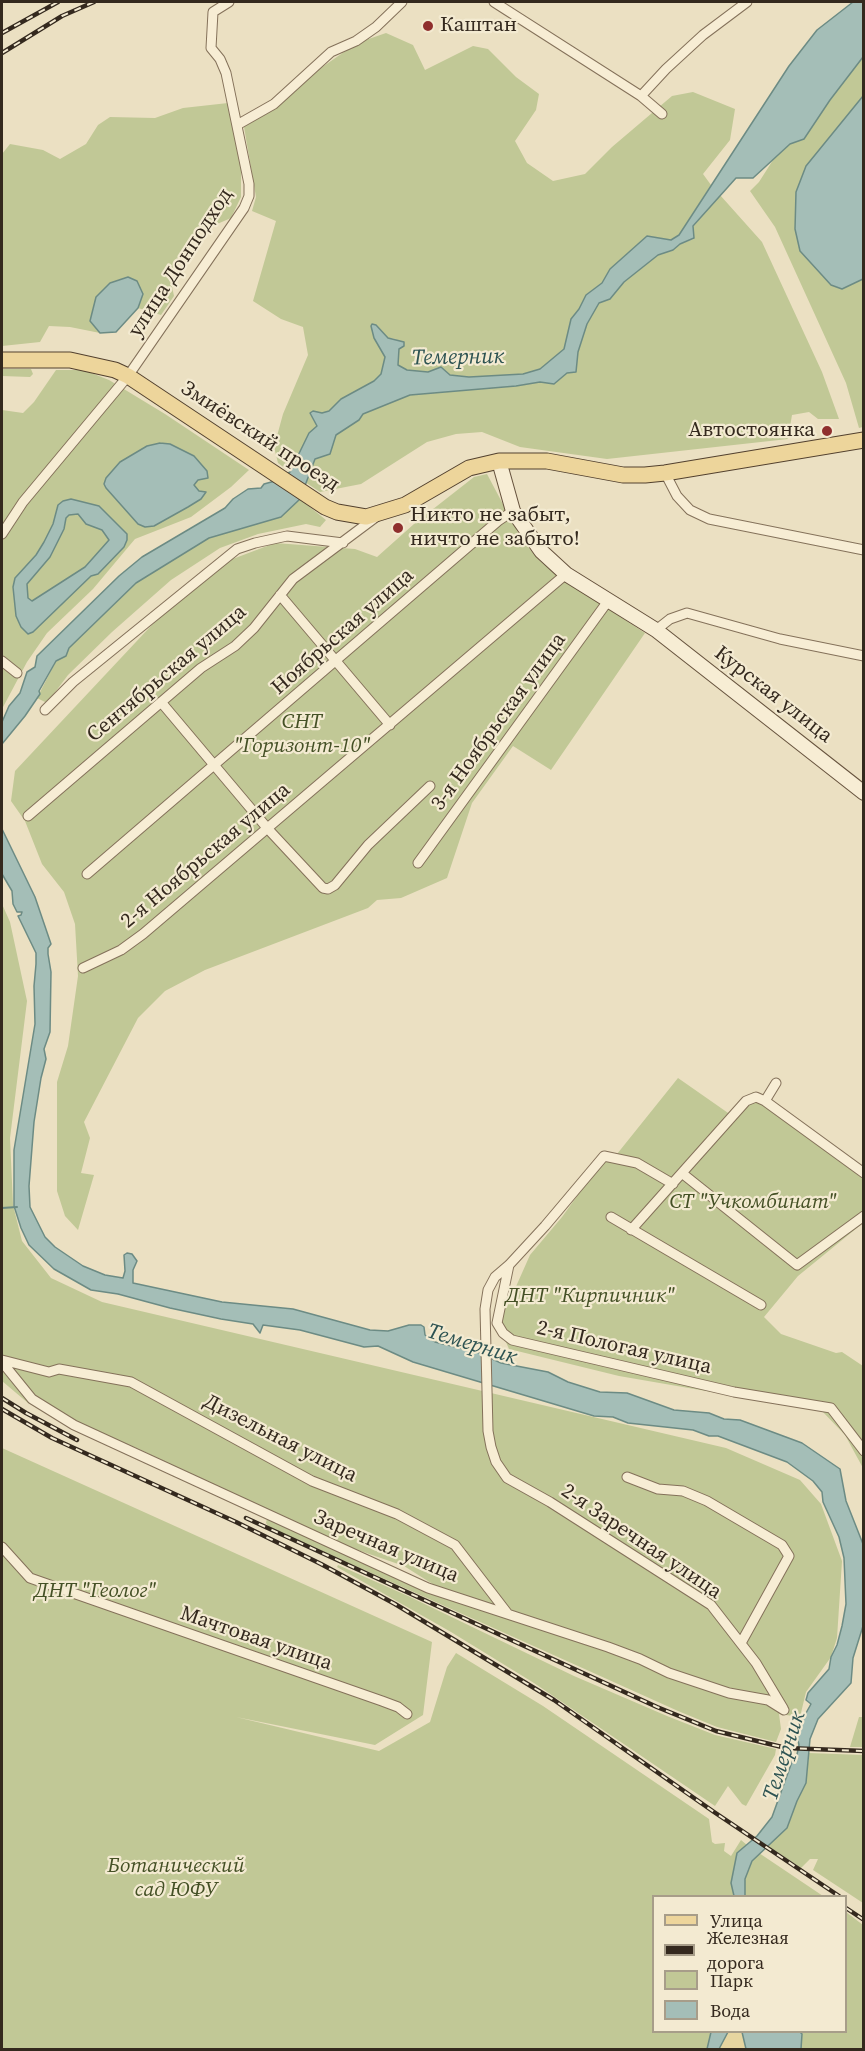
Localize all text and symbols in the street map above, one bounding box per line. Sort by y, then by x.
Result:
place label: Каштан [440,13,517,39]
marker: Каштан [421,19,435,33]
street label: улица Донподход [123,184,239,342]
water label: Темерник [411,344,505,372]
street label: Змиёвский проезд [176,376,344,498]
place label: Автостоянка [688,418,815,444]
marker: Автостоянка [820,424,834,438]
place label: Никто не забыт, ничто не забыто! [410,503,580,553]
marker: Никто не забыт, ничто не забыто! [391,521,405,535]
street label: Ноябрьская улица [267,563,419,701]
street label: Сентябрьская улица [82,600,252,748]
street label: 3-я Ноябрьская улица [426,628,572,816]
street label: Курская улица [709,641,837,749]
park label: СНТ "Горизонт-10" [234,710,370,760]
street label: 2-я Ноябрьская улица [116,778,296,934]
park label: СТ "Учкомбинат" [669,1190,837,1216]
park label: ДНТ "Кирпичник" [505,1284,675,1310]
street label: 2-я Пологая улица [534,1316,714,1380]
water label: Темерник [424,1319,520,1371]
street label: Дизельная улица [199,1389,361,1489]
street label: 2-я Заречная улица [556,1479,726,1605]
street label: Заречная улица [310,1505,462,1589]
park label: ДНТ "Геолог" [34,1579,156,1605]
street label: Мачтовая улица [177,1601,335,1677]
water label: Темерник [758,1708,812,1804]
park label: Ботанический сад ЮФУ [107,1854,245,1904]
legend [652,1895,847,2033]
text: Улица [710,1908,763,1933]
text: Железная дорога [707,1925,789,1975]
text: Парк [710,1968,753,1993]
text: Вода [710,1998,750,2023]

